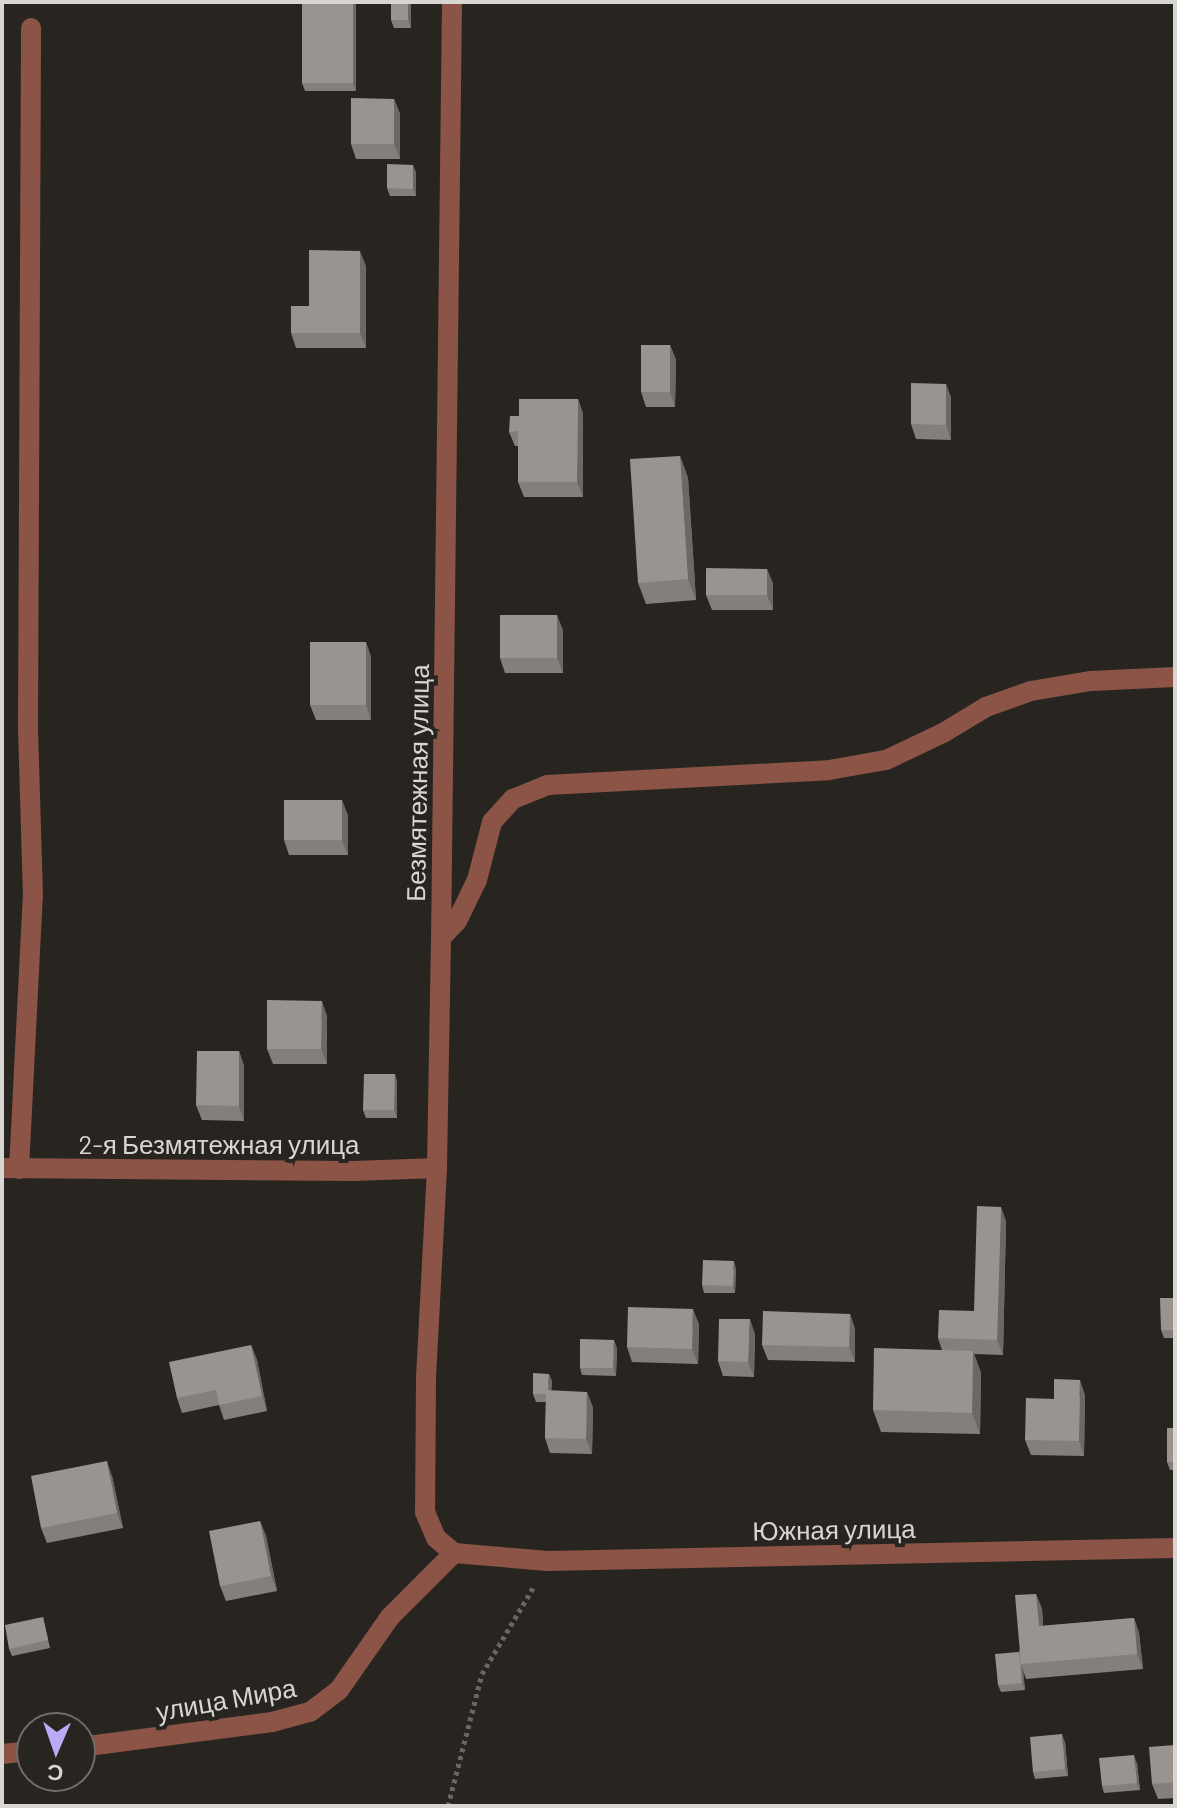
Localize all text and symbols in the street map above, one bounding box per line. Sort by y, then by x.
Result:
street label: Безмятежная улица [399,664,435,902]
street label: 2-я Безмятежная улица [78,1128,360,1160]
street label: Южная улица [752,1512,916,1546]
street label: улица Мира [153,1671,299,1727]
north arrow [16,1712,96,1792]
text: С [47,1761,64,1787]

